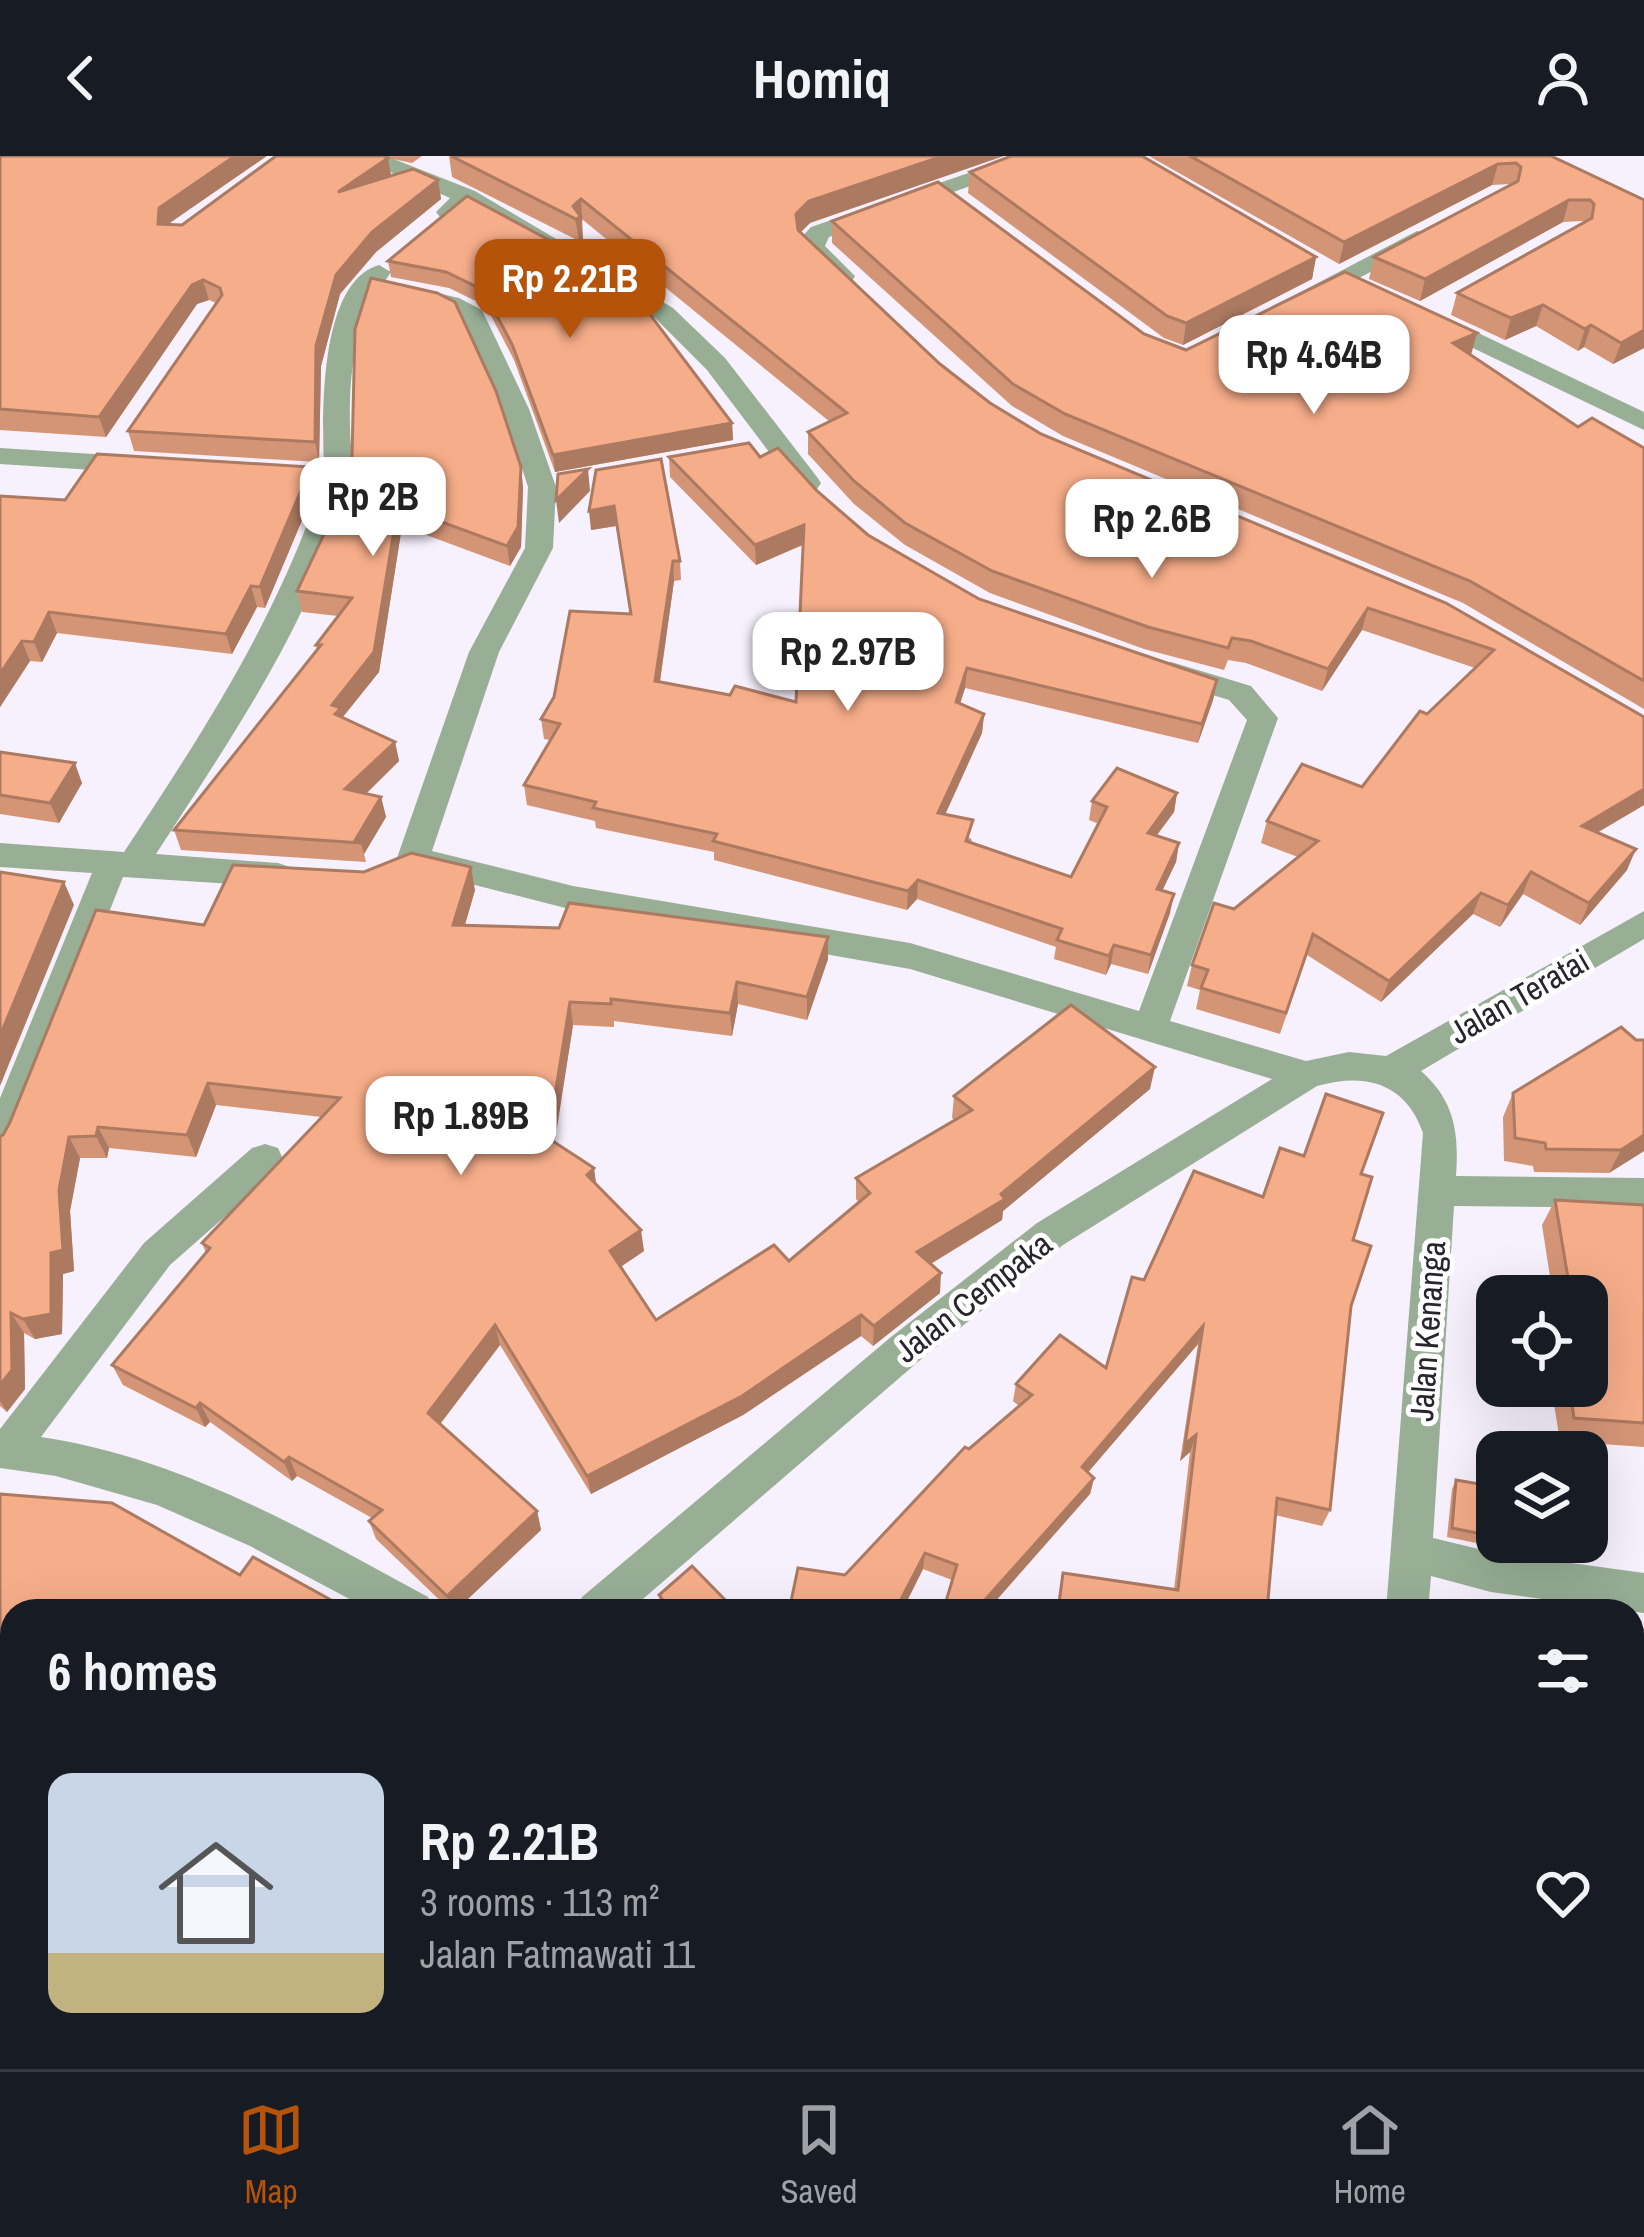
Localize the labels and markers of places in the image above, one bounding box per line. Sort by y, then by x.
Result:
pin: Rp 2.21B [446,239,694,341]
pin: Rp 4.64B [1190,315,1438,417]
pin: Rp 2B [289,457,457,559]
pin: Rp 2.6B [1041,479,1263,581]
pin: Rp 2.97B [724,612,972,714]
pin: Rp 1.89B [337,1076,585,1178]

